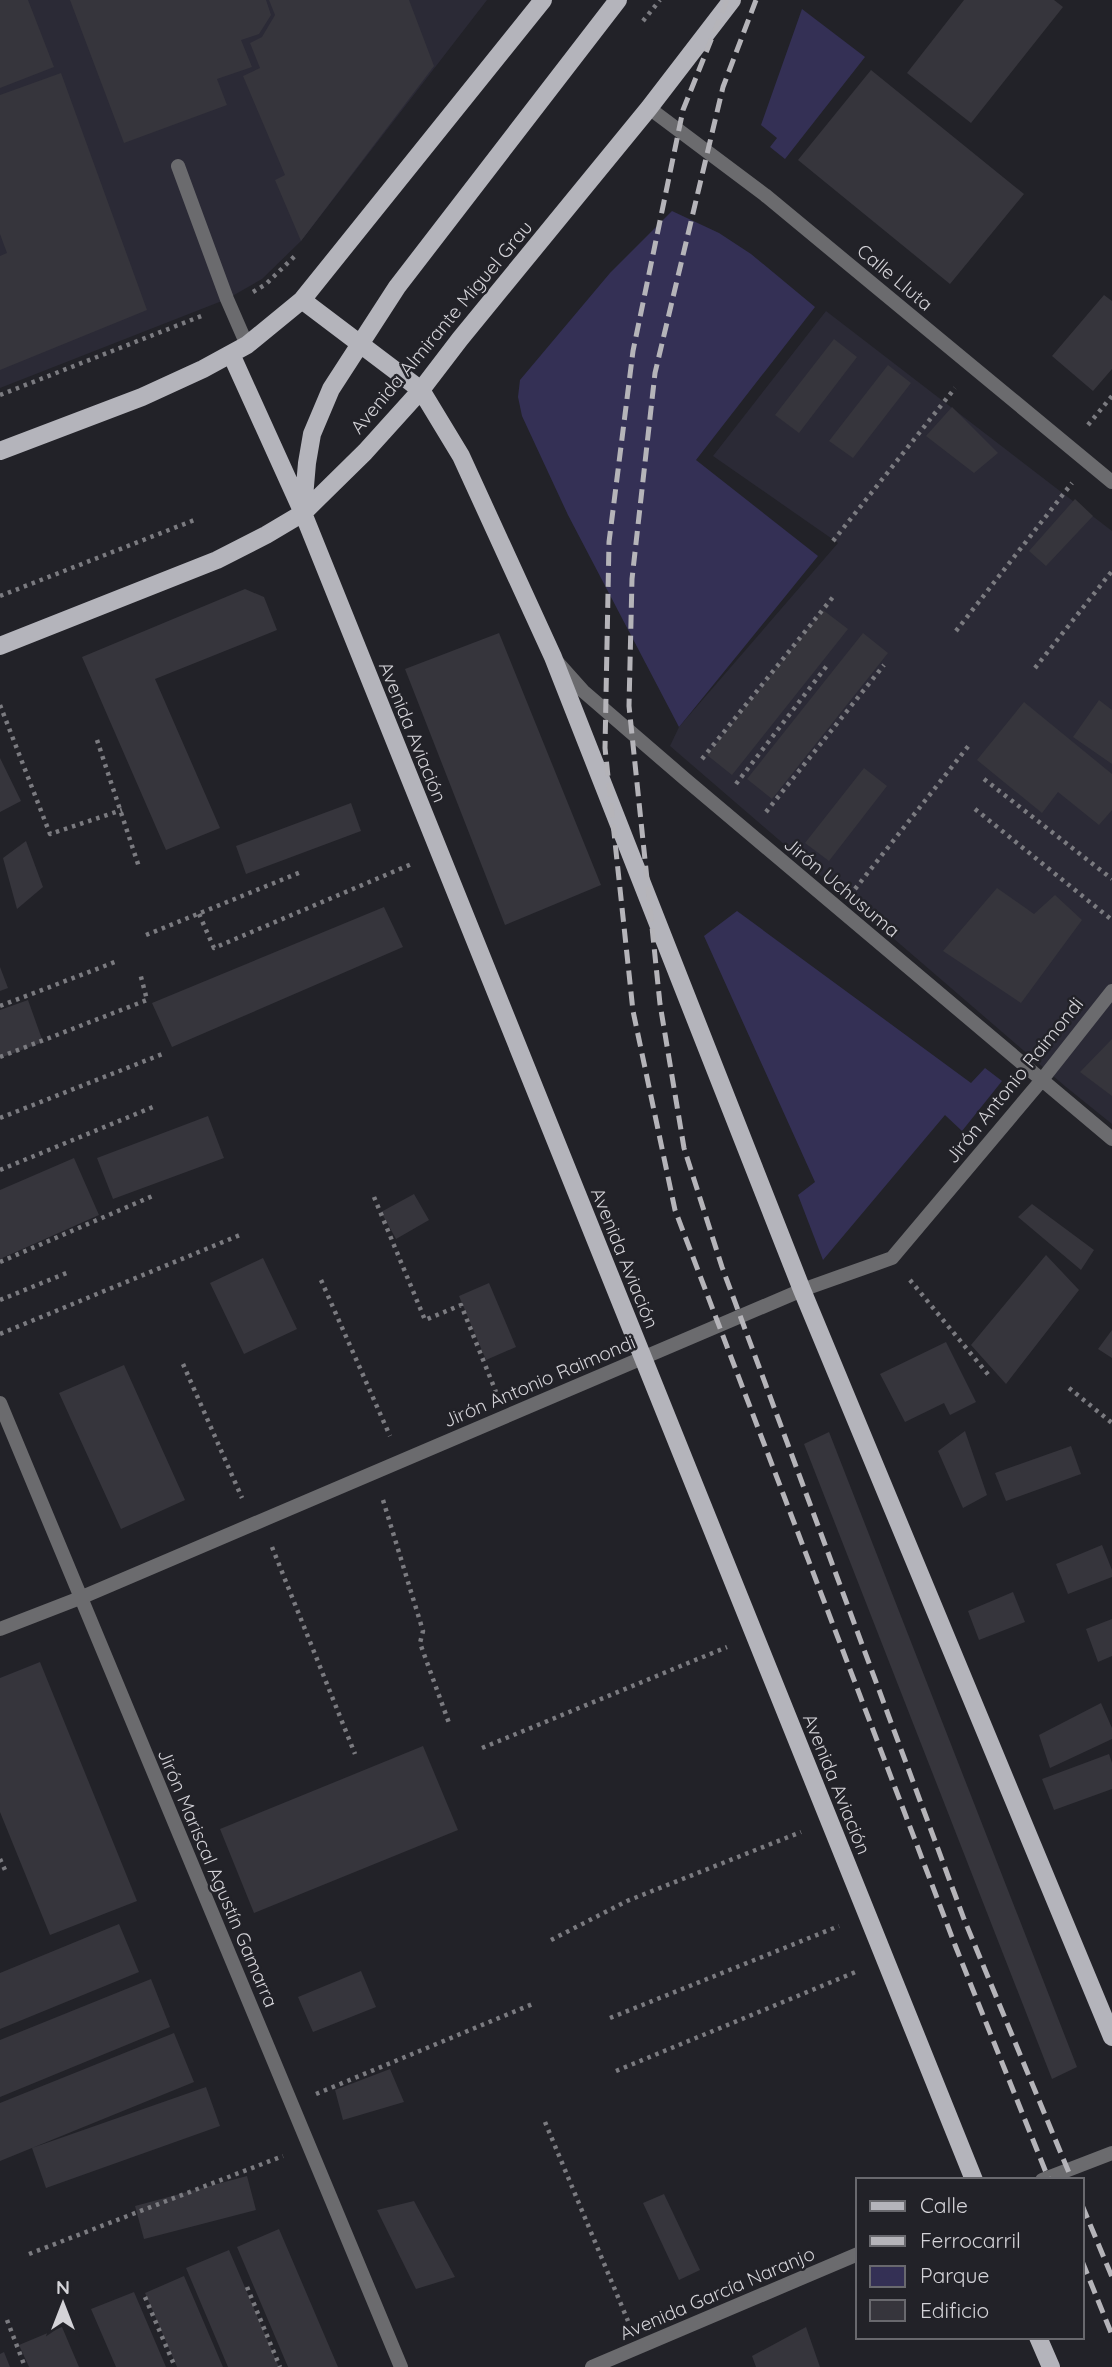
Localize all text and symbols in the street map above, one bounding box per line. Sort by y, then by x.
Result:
street label: Avenida Almirante Miguel Grau [345,216,537,438]
street label: Calle Lluta [852,238,938,316]
street label: Avenida Aviación [374,658,452,806]
street label: Jirón Uchusuma [779,832,905,942]
street label: Jirón Antonio Raimondi [940,992,1088,1168]
street label: Avenida Aviación [586,1184,664,1332]
street label: Jirón Antonio Raimondi [439,1330,639,1432]
street label: Avenida Aviación [798,1710,876,1858]
street label: Jirón Mariscal Agustín Gamarra [153,1745,283,2011]
legend [856,2178,1084,2339]
text: Calle [920,2192,968,2218]
text: Ferrocarril [920,2227,1021,2253]
street label: Avenida García Naranjo [616,2241,818,2345]
text: Parque [920,2262,989,2288]
north arrow [28,2269,98,2339]
text: N [56,2275,70,2299]
text: Edificio [920,2297,989,2323]

